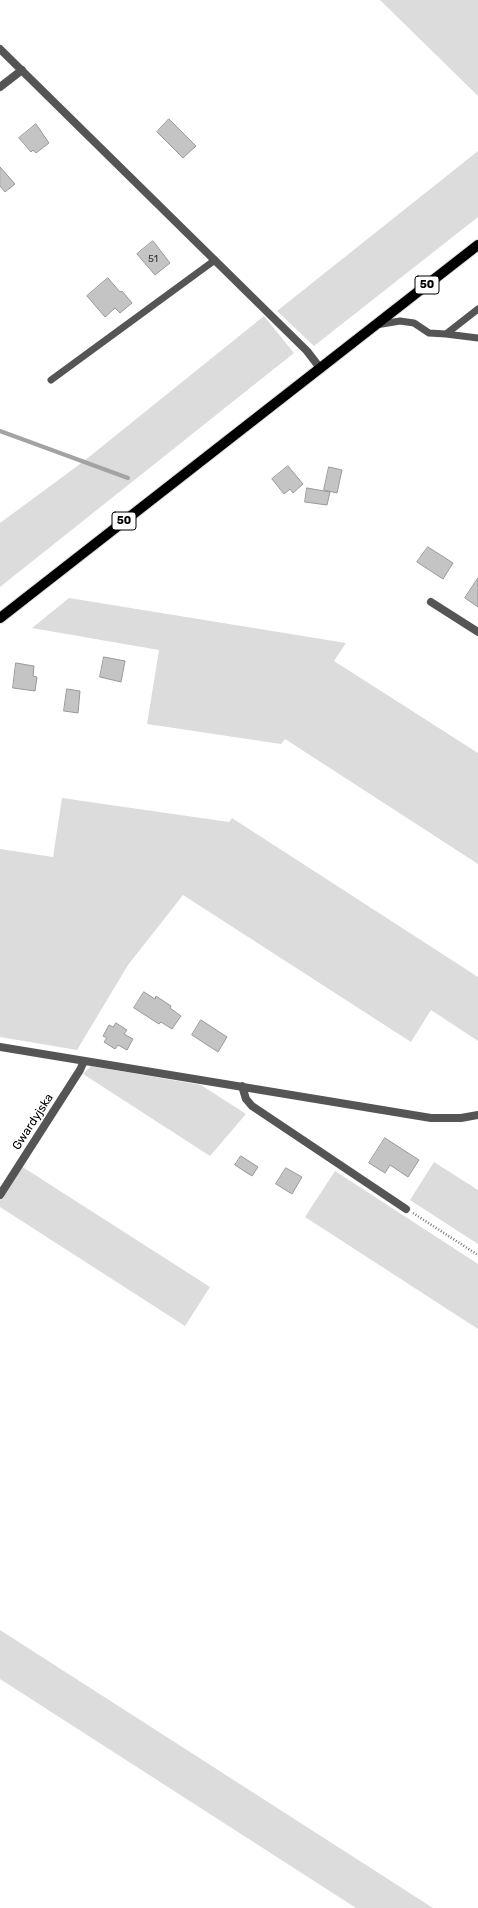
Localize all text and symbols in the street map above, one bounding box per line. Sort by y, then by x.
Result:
house number: 51 [148,253,158,265]
road number: 50 [415,276,439,294]
road number: 50 [112,512,136,530]
street label: Gwardyjska [9,1091,57,1153]

